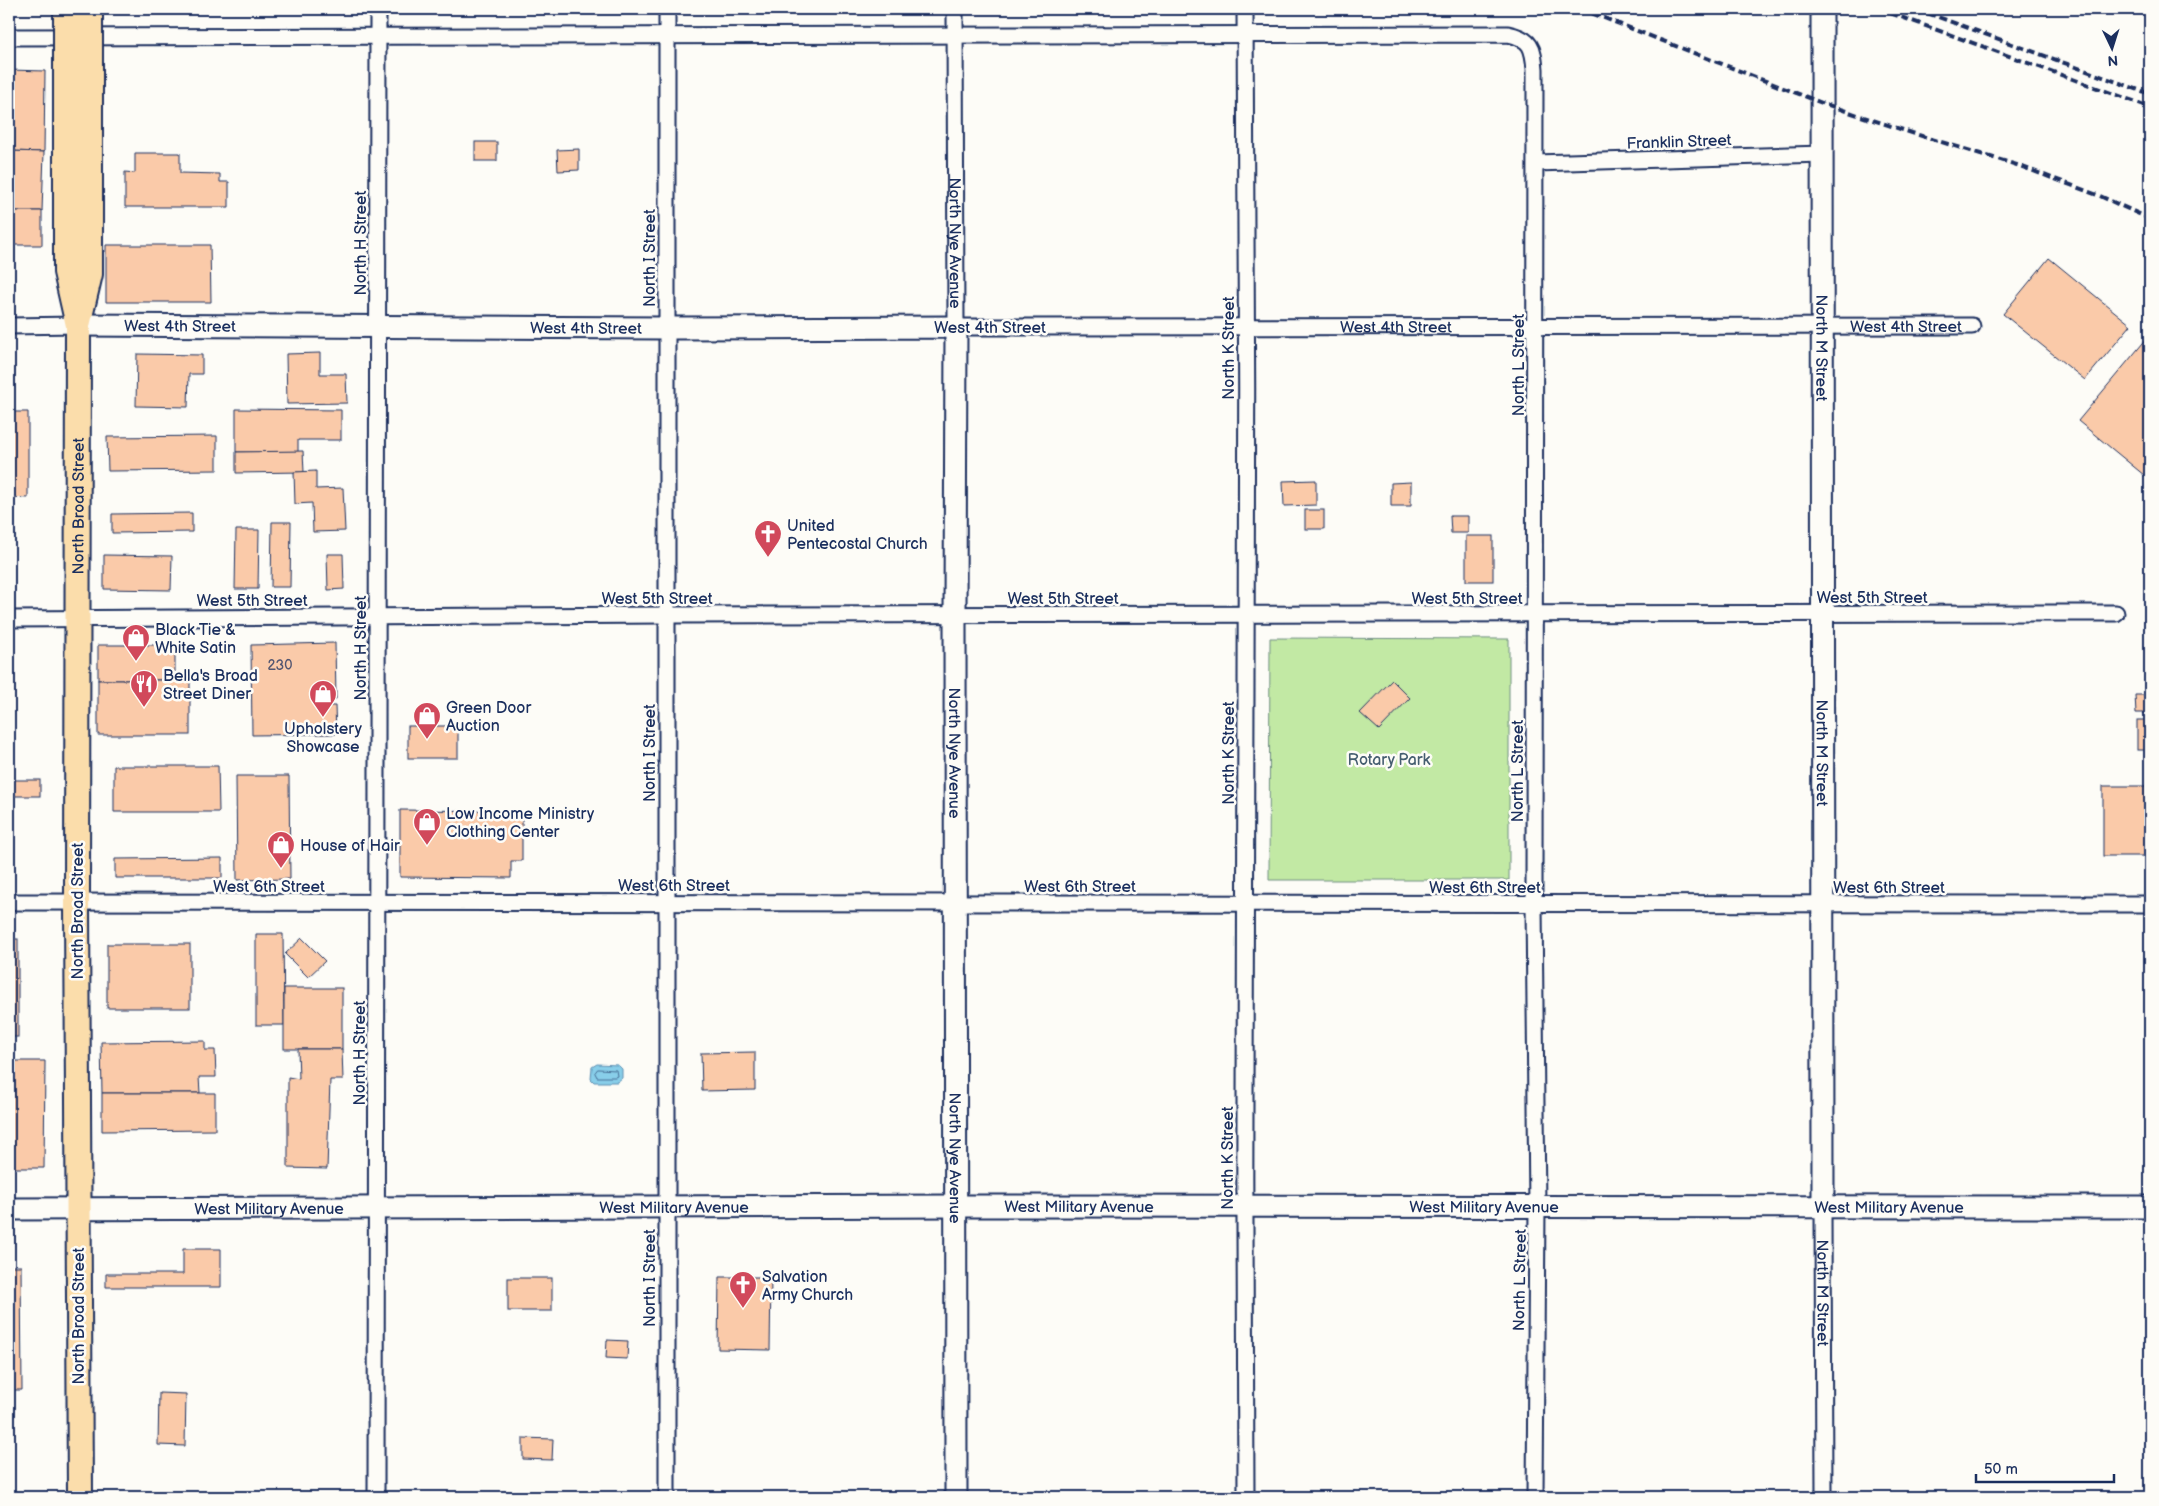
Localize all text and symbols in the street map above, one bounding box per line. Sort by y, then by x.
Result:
north arrow [2086,22,2136,72]
text: N [2107,52,2119,69]
street label: Franklin Street [1626,131,1732,154]
street label: North Nye Avenue [945,177,964,309]
street label: North H Street [352,191,371,295]
street label: North I Street [641,209,660,307]
street label: North M Street [1811,294,1830,402]
street label: North K Street [1220,296,1239,400]
street label: North L Street [1510,314,1529,416]
street label: West 4th Street [124,317,236,337]
street label: West 4th Street [1850,318,1962,337]
street label: West 4th Street [530,319,642,339]
street label: West 4th Street [934,319,1046,338]
street label: West 4th Street [1340,319,1452,338]
street label: North Broad Street [70,437,89,575]
place label: United Pentecostal Church [787,517,928,554]
church icon: United Pentecostal Church [753,519,783,558]
street label: West 5th Street [1816,589,1928,608]
street label: West 5th Street [601,590,713,609]
street label: West 5th Street [1007,590,1119,609]
street label: West 5th Street [1411,590,1523,609]
street label: West 5th Street [196,592,308,611]
street label: North H Street [352,596,371,700]
place label: Black Tie & White Satin [155,621,236,658]
shop icon: Black Tie & White Satin [121,623,151,662]
house number: 230 [268,657,292,674]
place label: Bella's Broad Street Diner [163,667,258,704]
restaurant icon: Bella's Broad Street Diner [129,669,159,708]
shop icon: Upholstery Showcase [308,679,338,718]
street label: North Nye Avenue [944,687,963,819]
place label: Green Door Auction [446,699,531,736]
street label: North M Street [1812,699,1831,807]
shop icon: Green Door Auction [412,701,442,740]
street label: North K Street [1220,701,1239,805]
street label: North I Street [641,704,660,802]
place label: Upholstery Showcase [284,720,363,757]
street label: North L Street [1509,720,1528,822]
park label: Rotary Park [1348,751,1431,770]
place label: Low Income Ministry Clothing Center [446,805,595,842]
shop icon: Low Income Ministry Clothing Center [412,807,442,846]
shop icon: House of Hair [266,830,296,869]
place label: House of Hair [300,837,400,856]
street label: North Broad Street [69,843,88,979]
street label: West 6th Street [618,877,730,896]
street label: West 6th Street [213,878,325,897]
street label: West 6th Street [1024,878,1136,897]
street label: West 6th Street [1429,879,1541,898]
street label: West 6th Street [1833,879,1945,898]
street label: North H Street [351,1001,370,1105]
street label: North Nye Avenue [945,1092,964,1224]
street label: North K Street [1219,1106,1238,1210]
street label: West Military Avenue [1004,1198,1154,1217]
street label: West Military Avenue [1409,1198,1559,1218]
street label: West Military Avenue [599,1199,749,1218]
street label: West Military Avenue [1814,1199,1964,1218]
street label: West Military Avenue [194,1200,344,1219]
street label: North I Street [641,1229,660,1327]
street label: North L Street [1510,1229,1531,1331]
street label: North M Street [1812,1239,1831,1347]
street label: North Broad Street [70,1248,89,1384]
place label: Salvation Army Church [762,1268,853,1305]
church icon: Salvation Army Church [728,1270,758,1309]
scale bar [1976,1451,2114,1483]
text: 50 m [1984,1460,2018,1479]

